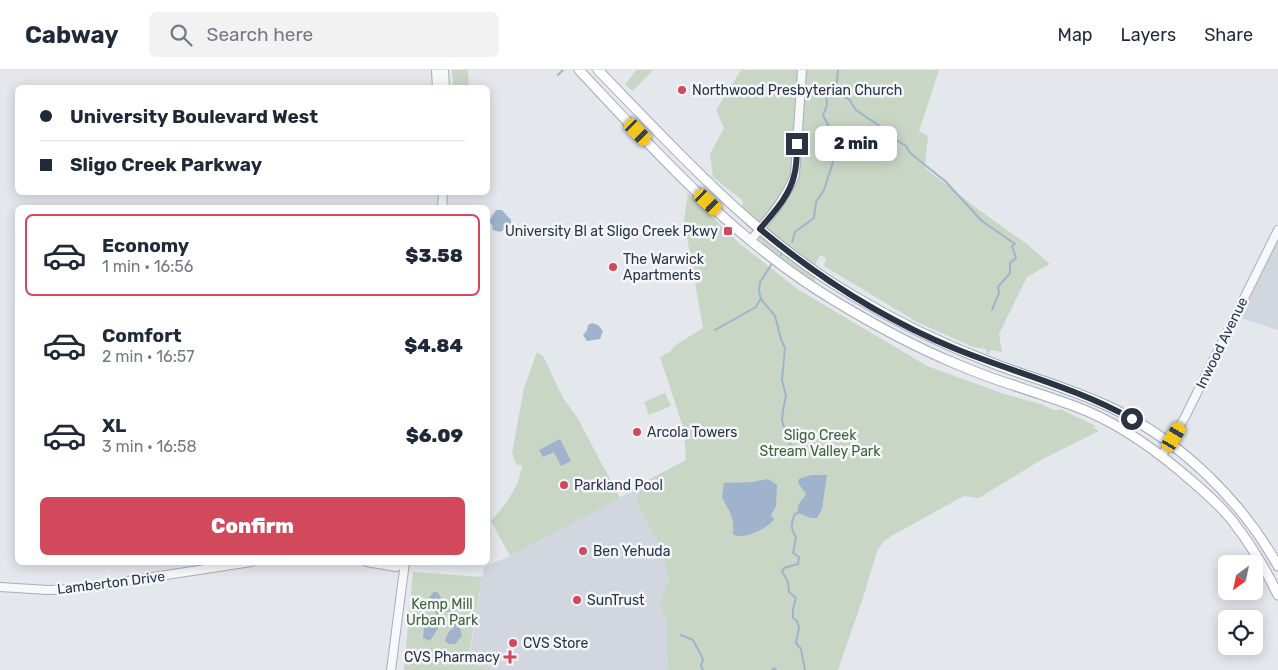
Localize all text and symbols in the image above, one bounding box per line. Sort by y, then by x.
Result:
search box [149,12,499,57]
text: Cabway [25,21,119,49]
icon: search [167,21,195,49]
text: Search here [207,23,313,46]
text: Map [1058,24,1093,46]
text: Layers [1121,24,1176,46]
text: Share [1204,24,1253,46]
place label: Northwood Presbyterian Church [692,82,902,99]
marker: Northwood Presbyterian Church [676,84,688,96]
text: University Boulevard West [70,105,318,128]
car [622,116,653,148]
callout: 2 min [814,126,897,162]
route end [786,133,808,155]
text: 2 min [834,134,878,153]
text: Sligo Creek Parkway [70,153,262,176]
car [691,186,724,218]
place label: University Bl at Sligo Creek Pkwy [505,223,718,240]
marker: University Bl at Sligo Creek Pkwy [722,225,734,237]
icon: car [42,233,87,278]
text: Economy [102,234,189,257]
text: $3.58 [405,244,463,267]
place label: The Warwick Apartments [623,251,705,284]
text: 1 min · 16:56 [102,257,193,276]
marker: The Warwick Apartments [607,261,619,273]
street label: Inwood Avenue [1192,294,1252,392]
icon: car [42,323,87,368]
text: Comfort [102,324,182,347]
text: $4.84 [404,334,463,357]
text: 2 min · 16:57 [102,347,195,366]
route start [1121,408,1143,430]
icon: car [42,413,87,458]
text: XL [102,414,126,437]
car [1159,420,1188,454]
text: $6.09 [406,424,463,447]
place label: Arcola Towers [647,424,737,441]
marker: Arcola Towers [631,426,643,438]
park label: Sligo Creek Stream Valley Park [760,427,881,460]
text: 3 min · 16:58 [102,437,197,456]
place label: Parkland Pool [574,477,663,494]
marker: Parkland Pool [558,479,570,491]
button: Confirm [40,497,465,555]
place label: Ben Yehuda [593,543,670,560]
marker: Ben Yehuda [577,545,589,557]
north arrow [1218,555,1262,600]
map controls [1218,555,1263,655]
street label: Lamberton Drive [56,568,166,598]
place label: SunTrust [587,592,645,609]
marker: SunTrust [571,594,583,606]
park label: Kemp Mill Urban Park [406,596,479,629]
button: locate [1218,610,1263,655]
place label: CVS Store [523,635,588,652]
marker: CVS Store [507,637,519,649]
place label: CVS Pharmacy [404,649,500,666]
marker: CVS Pharmacy [504,651,516,663]

